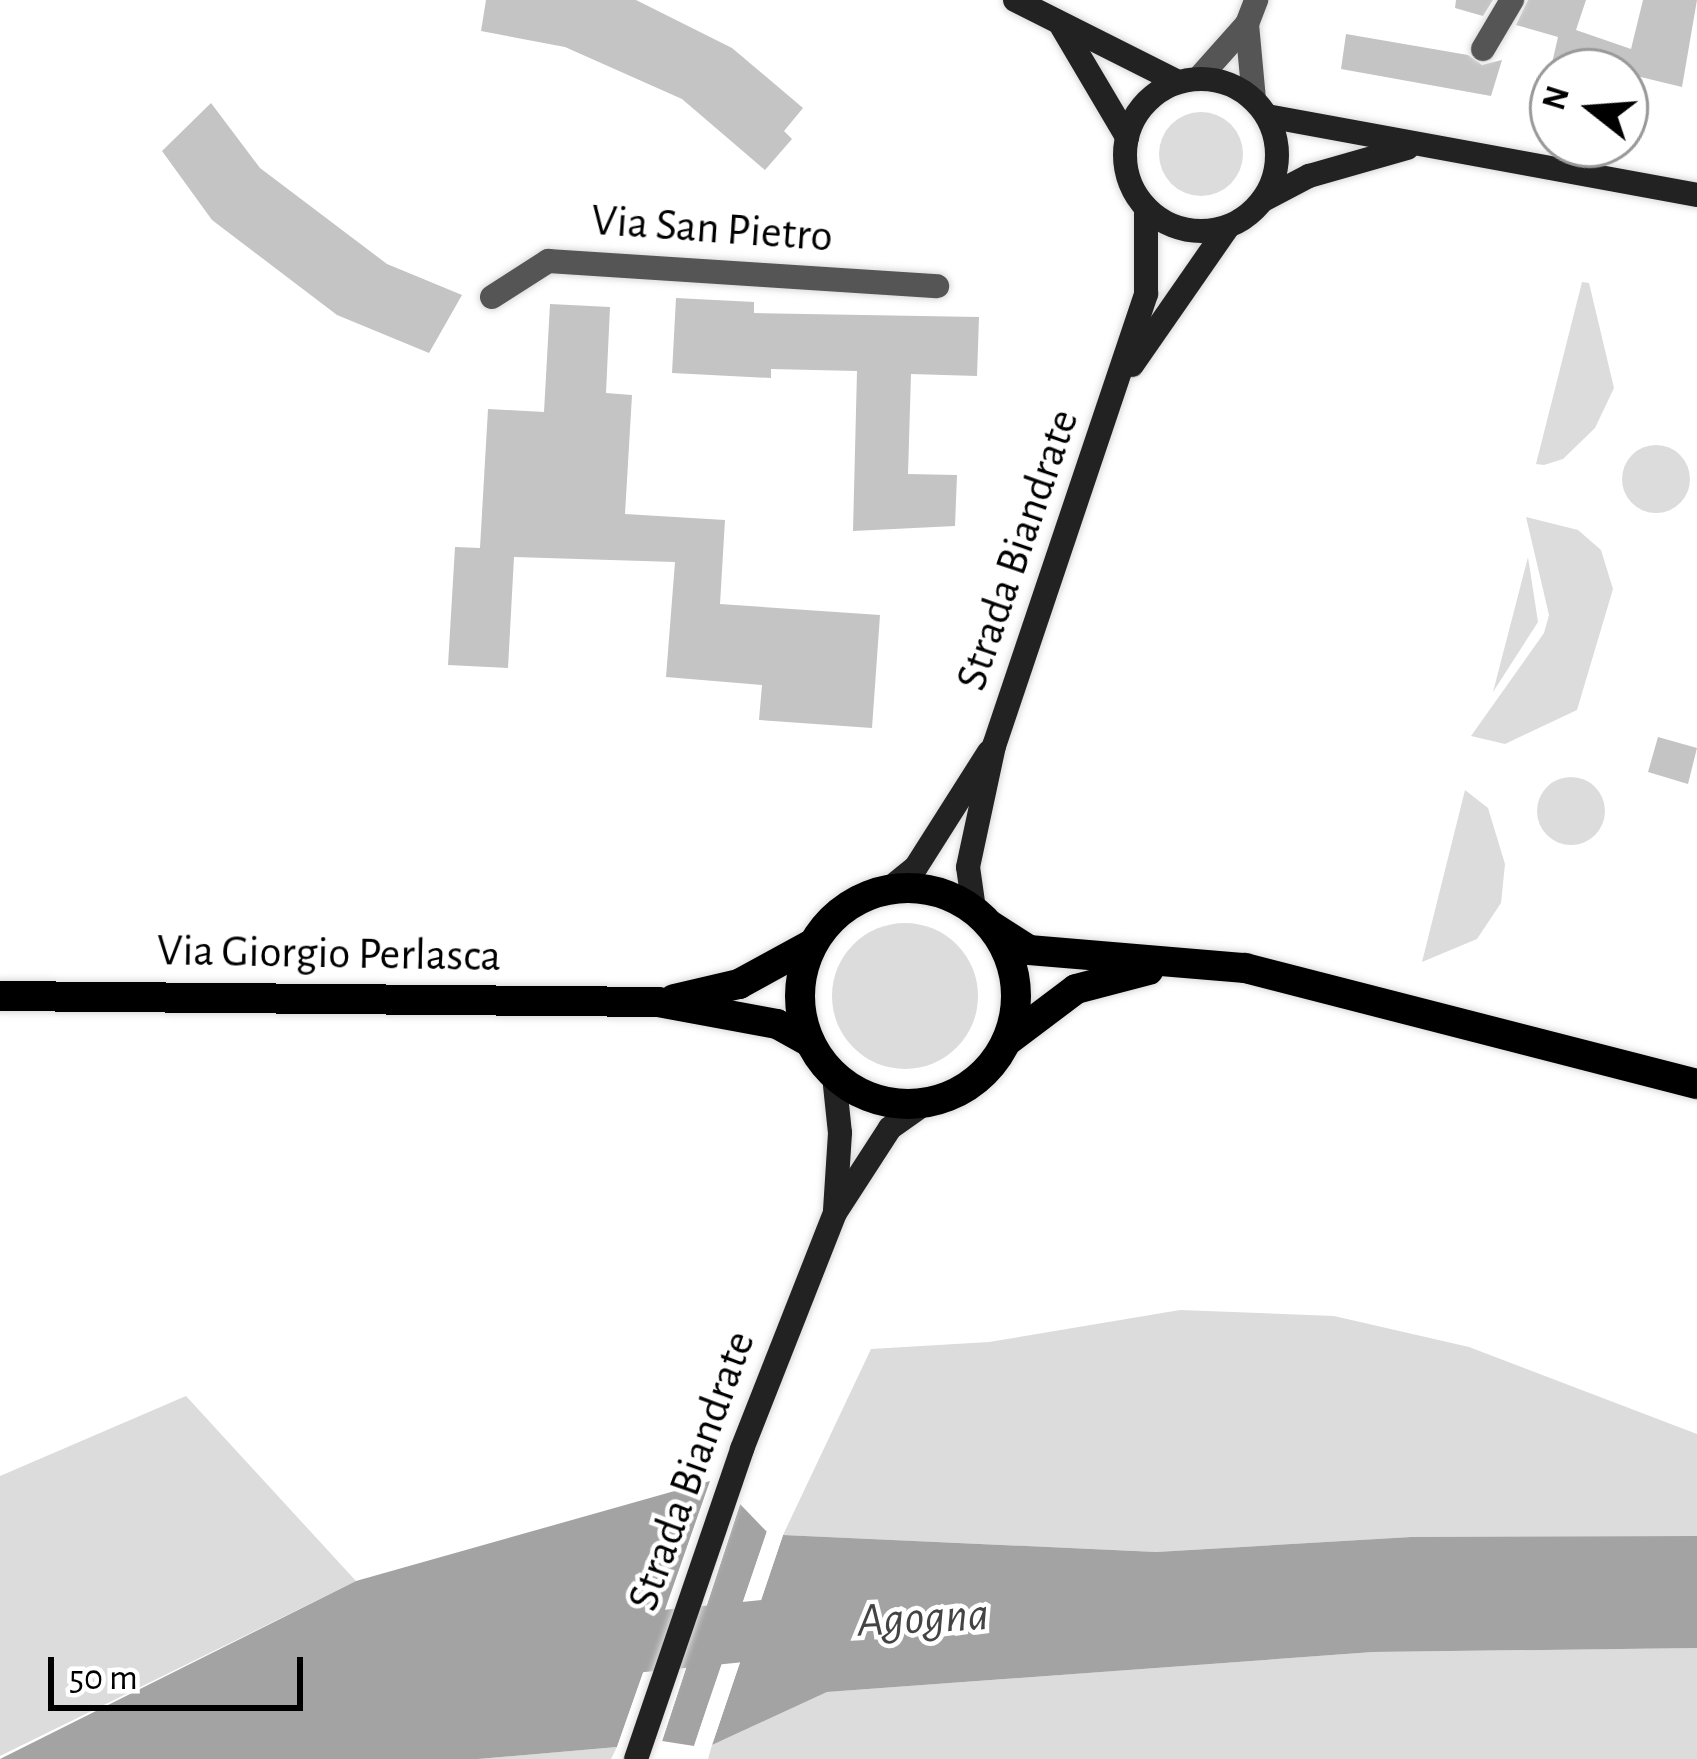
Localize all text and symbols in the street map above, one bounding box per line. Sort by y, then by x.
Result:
north arrow [1529,48,1649,168]
text: N [1538,82,1576,114]
street label: Via San Pietro [590,194,834,264]
street label: Strada Biandrate [945,403,1091,697]
street label: Via Giorgio Perlasca [157,924,501,984]
street label: Strada Biandrate [616,1324,768,1618]
water label: Agogna [856,1587,990,1651]
scale bar [54,1633,309,1707]
text: 50 m [69,1660,138,1696]

